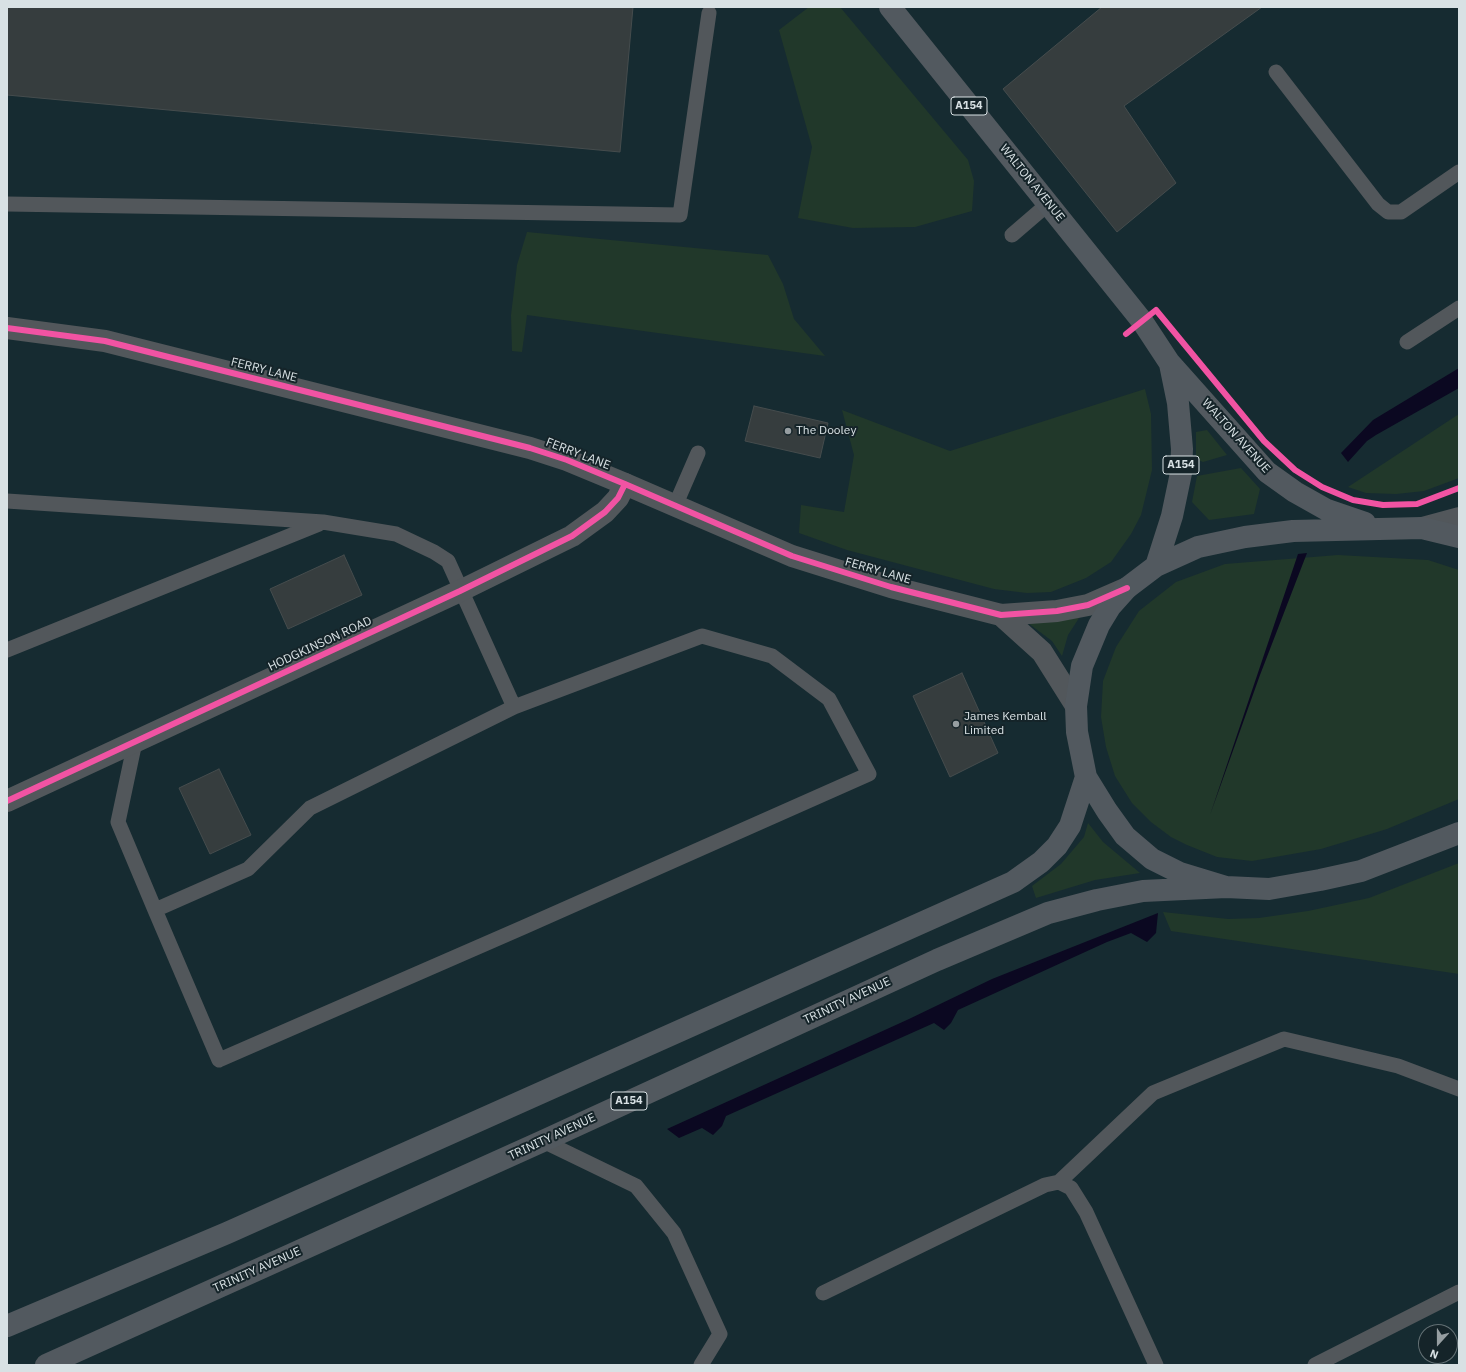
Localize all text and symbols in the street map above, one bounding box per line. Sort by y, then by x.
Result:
road number: A154 [951,97,987,115]
street label: WALTON AVENUE [996,142,1068,224]
street label: FERRY LANE [229,355,299,385]
street label: WALTON AVENUE [1199,396,1273,476]
place label: The Dooley [796,424,856,438]
marker: The Dooley [783,426,793,436]
street label: FERRY LANE [544,435,612,473]
road number: A154 [1163,456,1199,474]
street label: FERRY LANE [843,555,913,587]
street label: HODGKINSON ROAD [266,614,374,674]
place label: James Kemball Limited [964,710,1046,738]
marker: James Kemball Limited [951,719,961,729]
street label: TRINITY AVENUE [801,974,893,1028]
road number: A154 [611,1092,647,1110]
street label: TRINITY AVENUE [506,1110,598,1164]
street label: TRINITY AVENUE [211,1244,303,1296]
north arrow [1418,1324,1458,1364]
text: N [1428,1346,1440,1362]

